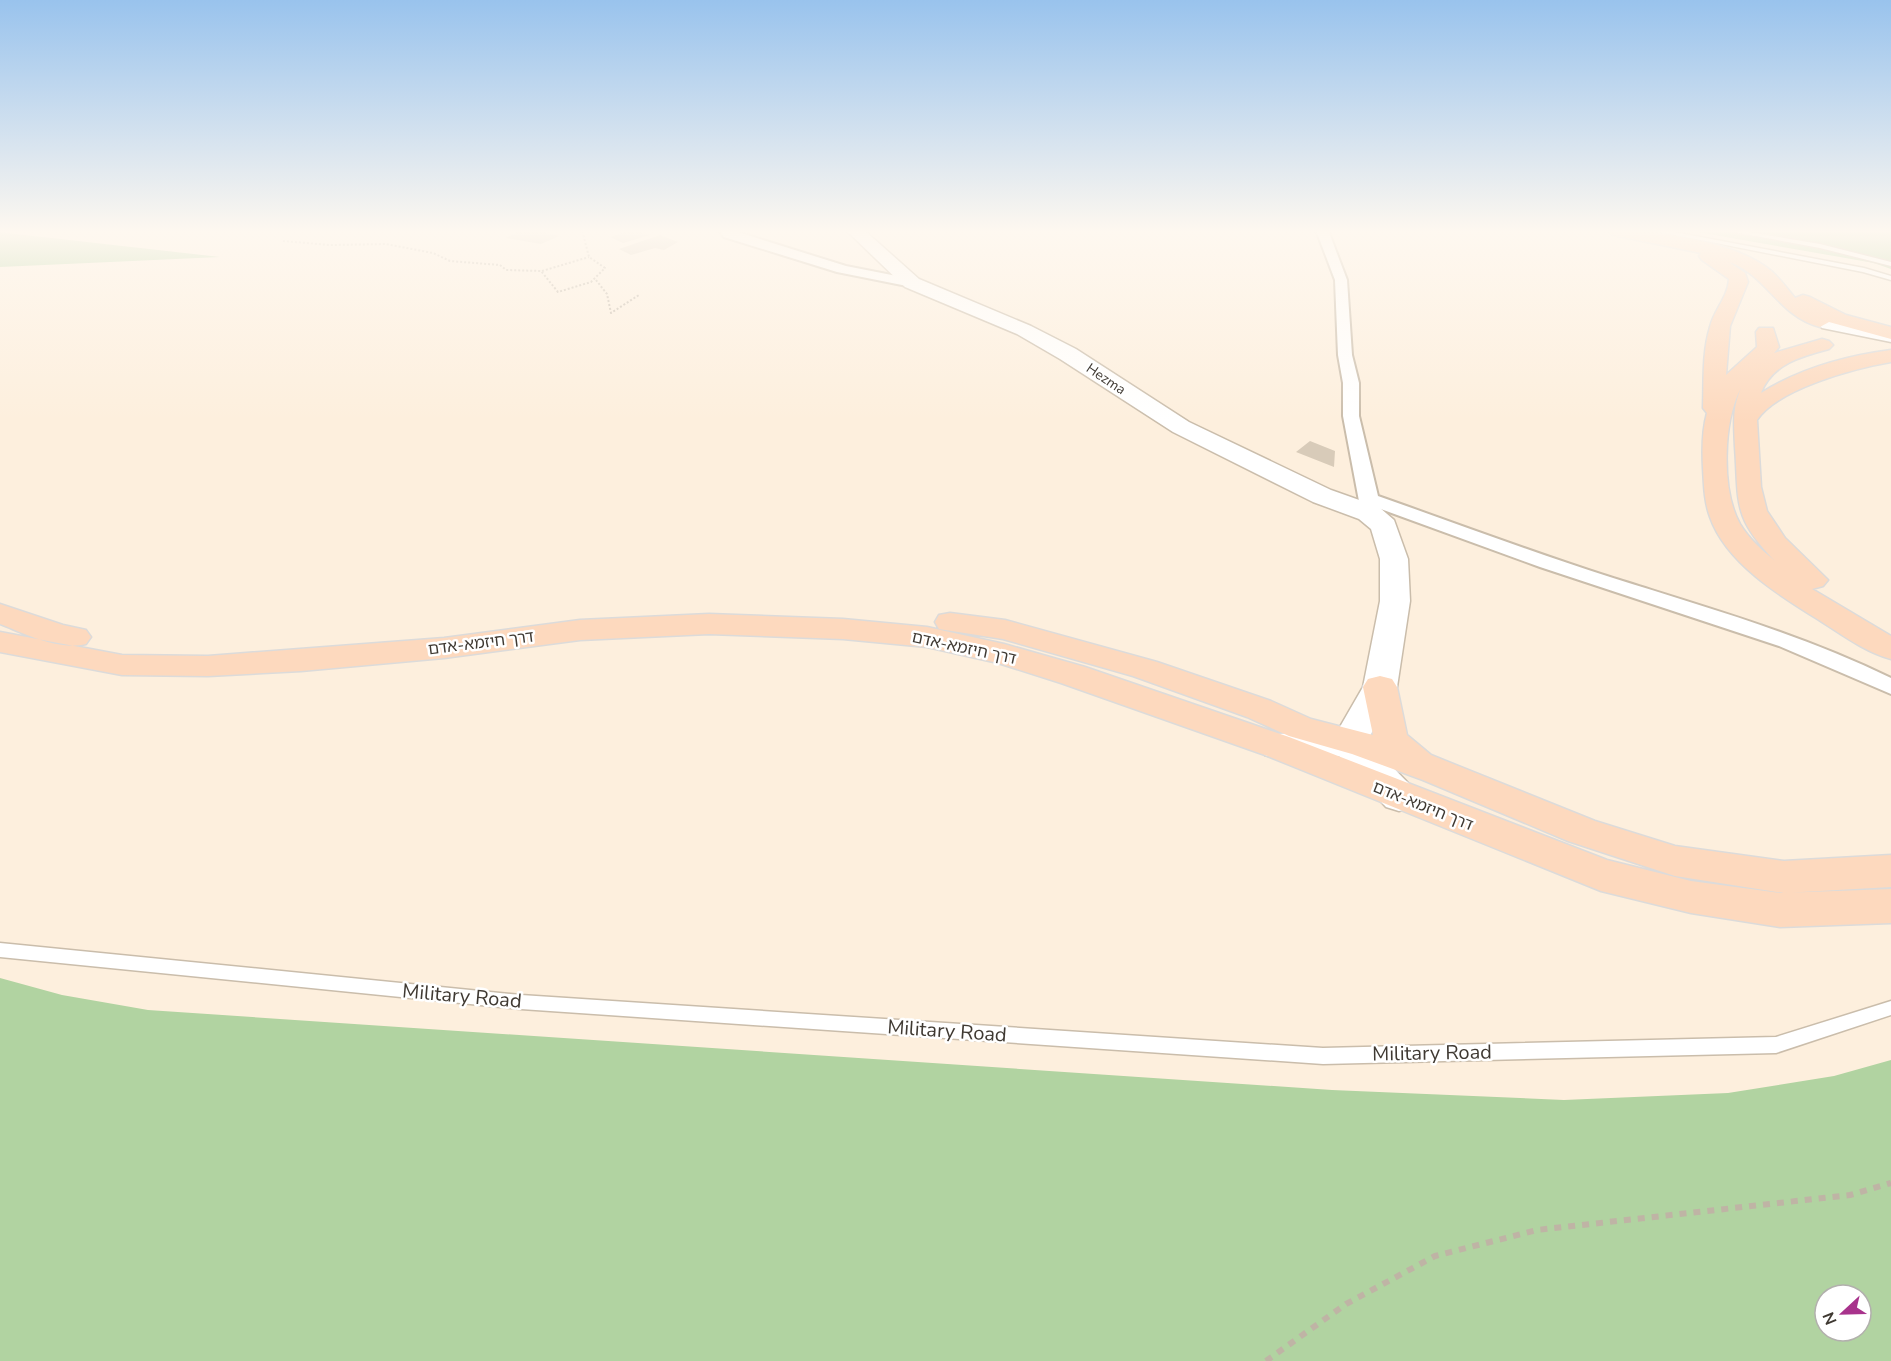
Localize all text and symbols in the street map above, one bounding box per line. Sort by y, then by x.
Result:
street label: Hezma [1082,359,1130,399]
street label: דרך חיזמא-אדם [427,626,535,660]
street label: דרך חיזמא-אדם [910,626,1019,670]
street label: דרך חיזמא-אדם [1370,776,1477,836]
street label: Military Road [401,977,523,1015]
street label: Military Road [886,1013,1008,1049]
street label: Military Road [1372,1038,1492,1068]
north arrow [1813,1283,1873,1343]
text: N [1818,1309,1842,1328]

